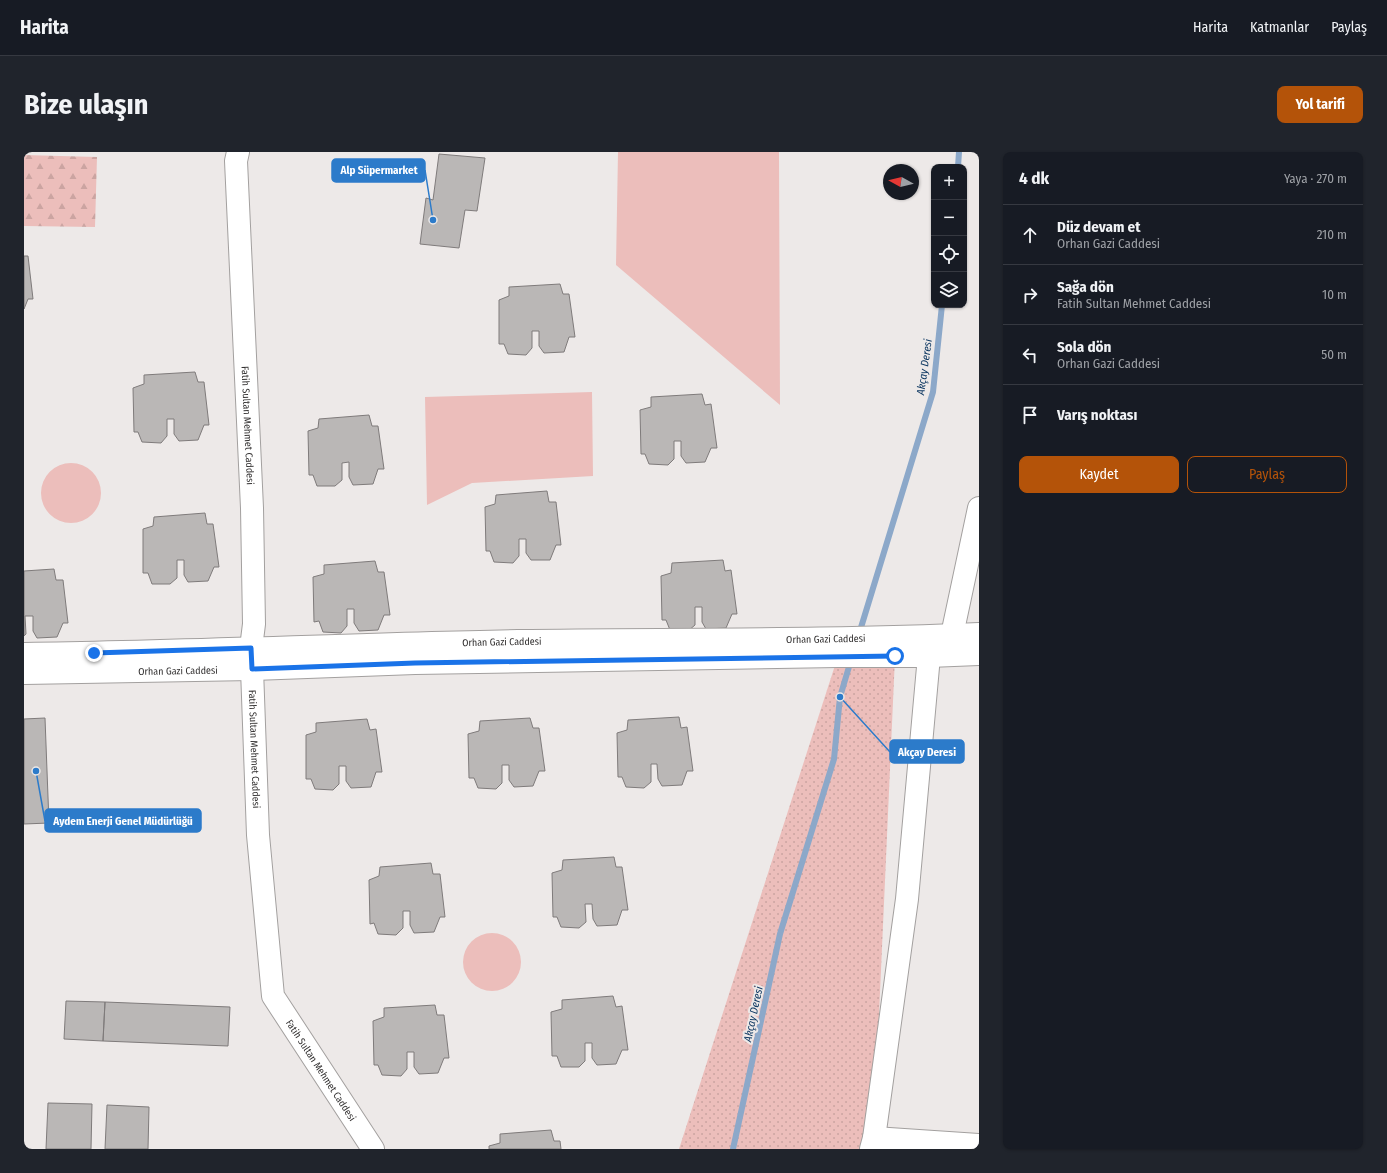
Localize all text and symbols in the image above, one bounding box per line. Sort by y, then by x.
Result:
text: Harita [20,16,69,39]
text: Harita [1193,19,1228,36]
text: Katmanlar [1250,19,1309,36]
text: Paylaş [1331,19,1367,36]
button: Yol tarifi [1277,86,1363,123]
text: Bize ulaşın [24,88,148,121]
callout: Alp Süpermarket [332,159,425,182]
text: Alp Süpermarket [339,164,418,177]
north arrow [883,164,919,200]
map controls [931,164,967,308]
button: + [931,164,967,200]
text: 4 dk [1019,168,1049,189]
text: Yaya · 270 m [1284,171,1347,186]
button: − [931,200,967,236]
text: Düz devam et [1057,218,1140,236]
icon: ahead [1019,224,1041,246]
text: 210 m [1317,227,1347,242]
button: locate [931,236,967,272]
text: Orhan Gazi Caddesi [1057,236,1160,251]
button: layers [931,272,967,308]
text: Sağa dön [1057,278,1114,296]
icon: right [1019,284,1041,306]
text: 10 m [1322,287,1347,302]
text: Fatih Sultan Mehmet Caddesi [1057,296,1211,311]
water label: Akçay Deresi [914,338,935,397]
text: Sola dön [1057,338,1111,356]
icon: left [1019,344,1041,366]
text: 50 m [1321,347,1347,362]
text: Orhan Gazi Caddesi [1057,356,1160,371]
street label: Fatih Sultan Mehmet Caddesi [238,366,257,485]
icon: arrive [1019,404,1041,426]
text: Varış noktası [1057,406,1137,424]
button: Kaydet [1019,456,1179,493]
button: Paylaş [1187,456,1347,493]
street label: Orhan Gazi Caddesi [786,632,866,646]
street label: Orhan Gazi Caddesi [462,635,542,649]
route end [85,644,103,662]
route start [886,647,904,665]
street label: Orhan Gazi Caddesi [138,664,218,678]
street label: Fatih Sultan Mehmet Caddesi [246,690,263,809]
callout: Akçay Deresi [890,740,964,763]
text: Akçay Deresi [897,746,956,759]
callout: Aydem Enerji Genel Müdürlüğü [45,809,201,832]
text: Aydem Enerji Genel Müdürlüğü [52,815,193,828]
water label: Akçay Deresi [741,985,766,1044]
street label: Fatih Sultan Mehmet Caddesi [283,1018,359,1124]

